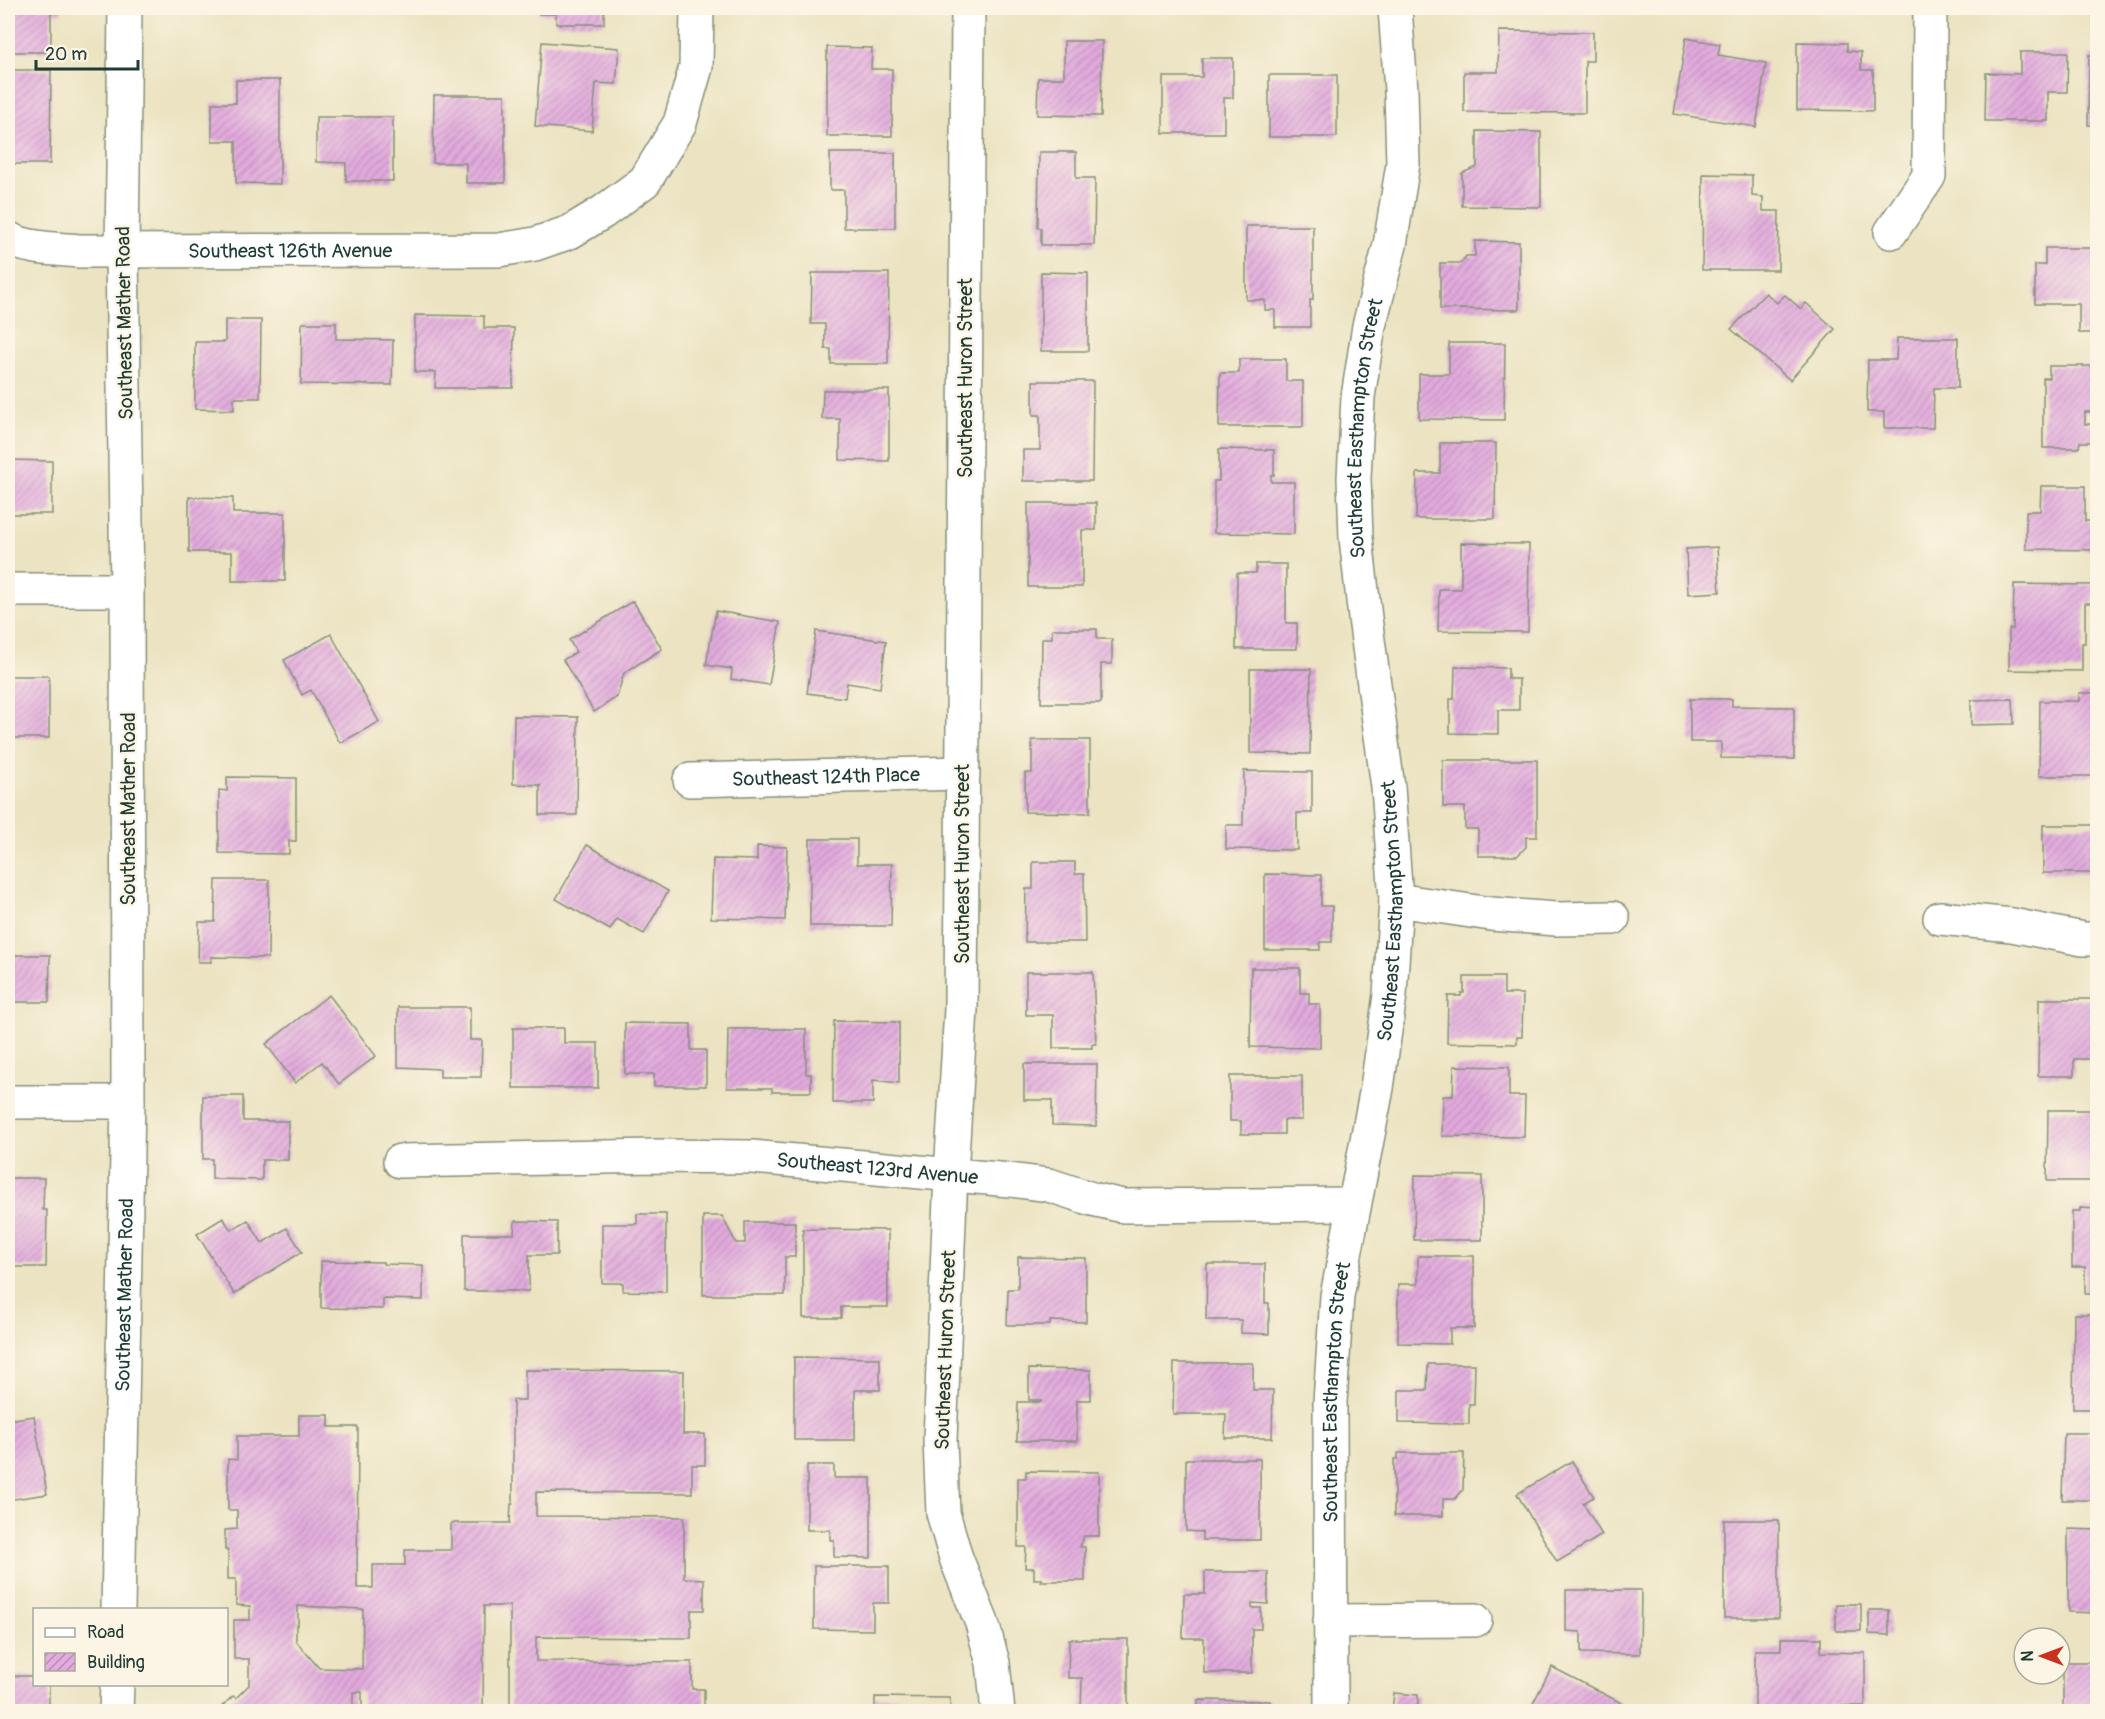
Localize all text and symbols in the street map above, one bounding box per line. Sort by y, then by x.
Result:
scale bar [36,33,138,71]
text: 20 m [45,43,87,66]
street label: Southeast Mather Road [110,226,139,420]
street label: Southeast 126th Avenue [188,238,393,264]
street label: Southeast Huron Street [953,277,978,478]
street label: Southeast Easthampton Street [1342,295,1389,560]
street label: Southeast Mather Road [116,712,141,906]
street label: Southeast 124th Place [732,762,920,792]
street label: Southeast Huron Street [950,763,975,964]
street label: Southeast Easthampton Street [1372,778,1409,1043]
street label: Southeast 123rd Avenue [775,1147,979,1190]
street label: Southeast Mather Road [110,1198,139,1392]
street label: Southeast Huron Street [930,1249,962,1451]
street label: Southeast Easthampton Street [1318,1259,1356,1523]
legend [33,1608,228,1686]
text: Road [87,1621,124,1644]
north arrow [2012,1626,2072,1686]
text: N [2018,1650,2038,1661]
text: Building [87,1651,145,1674]

